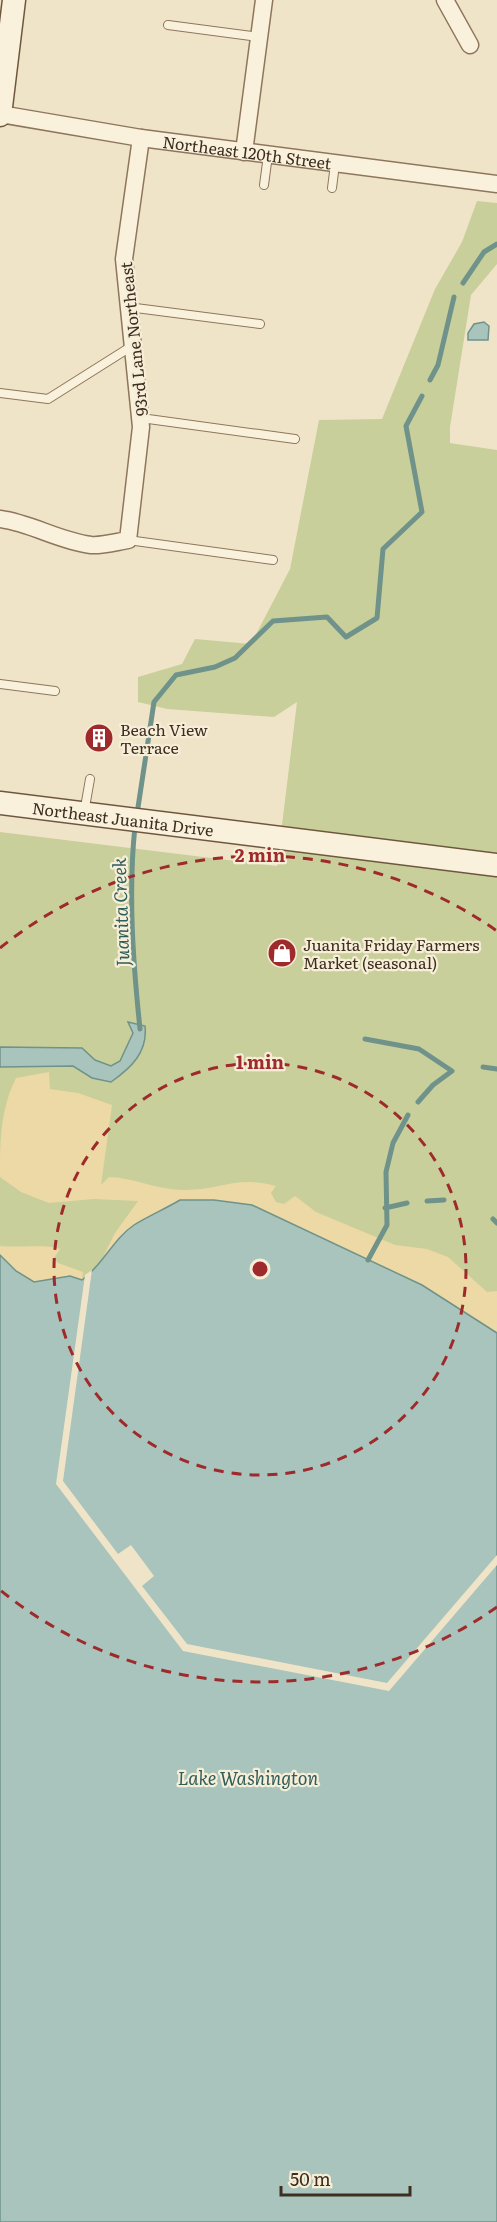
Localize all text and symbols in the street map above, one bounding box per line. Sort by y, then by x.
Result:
street label: Northeast 120th Street [161,129,333,175]
street label: 93rd Lane Northeast [113,260,153,417]
place label: Beach View Terrace [120,717,208,759]
building icon: Beach View Terrace [83,722,115,754]
street label: Northeast Juanita Drive [31,795,215,842]
text: 2 min [235,841,286,868]
water label: Juanita Creek [105,857,135,967]
place label: Juanita Friday Farmers Market (seasonal) [303,932,480,974]
shop icon: Juanita Friday Farmers Market (seasonal) [266,937,298,969]
text: 1 min [236,1048,285,1075]
centre of rings [250,1259,270,1279]
water label: Lake Washington [178,1764,318,1791]
scale bar [281,2159,410,2197]
text: 50 m [290,2165,331,2192]

